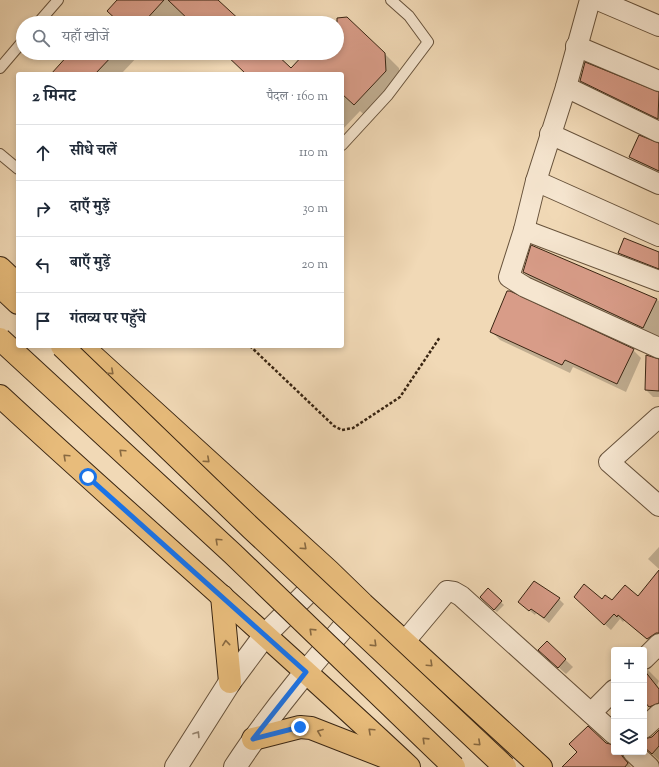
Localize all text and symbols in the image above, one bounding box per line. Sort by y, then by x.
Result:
search box [16,16,344,60]
icon: search [30,27,52,49]
text: यहाँ खोजें [62,27,109,48]
text: 2 मिनट [32,85,76,109]
text: पैदल · 160 m [267,88,328,106]
text: सीधे चलें [70,141,117,162]
icon: ahead [32,142,54,164]
text: 110 m [299,144,328,162]
text: दाएँ मुड़ें [70,197,110,218]
icon: right [32,198,54,220]
text: 30 m [302,200,328,218]
text: बाएँ मुड़ें [70,253,110,274]
icon: left [32,254,54,276]
text: 20 m [302,256,328,274]
text: गंतव्य पर पहुँचे [70,309,146,330]
icon: arrive [32,310,54,332]
one-way arrow [106,368,114,375]
one-way arrow [120,450,127,457]
one-way arrow [63,454,71,461]
one-way arrow [203,455,210,462]
route start [79,468,97,486]
one-way arrow [215,538,223,545]
one-way arrow [299,542,306,549]
one-way arrow [309,628,317,635]
one-way arrow [369,639,377,647]
one-way arrow [222,640,231,646]
map controls [611,647,647,755]
button: + [611,647,647,683]
one-way arrow [425,659,433,667]
button: − [611,683,647,719]
route end [291,718,309,736]
button: layers [611,719,647,755]
one-way arrow [317,728,324,736]
one-way arrow [368,728,376,735]
one-way arrow [192,731,200,738]
one-way arrow [422,737,430,745]
one-way arrow [474,738,481,745]

